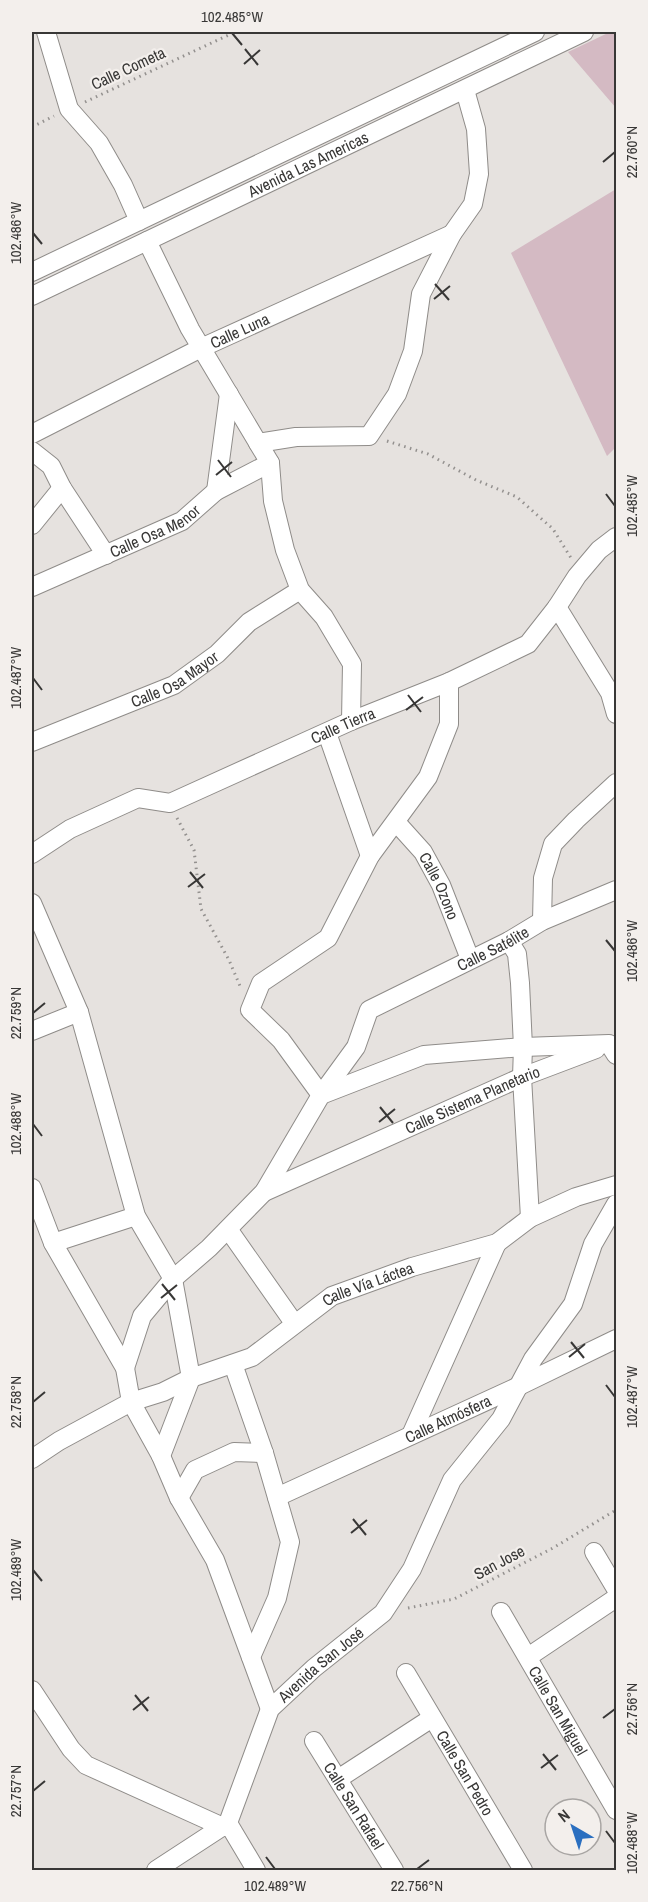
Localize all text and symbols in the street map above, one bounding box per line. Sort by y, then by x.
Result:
text: 102.485°W [201,6,263,27]
street label: Calle Cometa [87,41,169,95]
street label: Avenida Las Americas [243,126,372,203]
text: 22.760°N [621,126,642,178]
text: 102.486°W [5,202,26,264]
street label: Calle Luna [206,307,273,353]
text: 102.485°W [621,475,642,537]
street label: Calle Osa Menor [106,499,205,563]
street label: Calle Osa Mayor [127,645,223,712]
text: 102.487°W [5,647,26,709]
street label: Calle Tierra [307,701,379,749]
street label: Calle Ozono [414,848,464,923]
text: 102.486°W [621,920,642,982]
street label: Calle Satélite [453,921,533,976]
text: 22.759°N [5,987,26,1039]
street label: Calle Sistema Planetario [401,1060,543,1139]
text: 102.488°W [5,1093,26,1155]
street label: Calle Vía Láctea [317,1256,417,1311]
text: 102.487°W [621,1366,642,1428]
text: 22.758°N [5,1376,26,1428]
street label: Calle Atmósfera [401,1389,495,1448]
text: 102.489°W [5,1539,26,1601]
street label: San Jose [470,1539,528,1585]
street label: Avenida San José [272,1622,368,1708]
street label: Calle San Miguel [524,1662,593,1759]
text: 22.756°N [621,1683,642,1735]
street label: Calle San Pedro [431,1726,499,1819]
street label: Calle San Rafael [319,1758,389,1853]
text: 22.757°N [5,1765,26,1817]
north arrow [543,1797,603,1857]
text: N [553,1804,574,1827]
text: 102.488°W [621,1812,642,1874]
text: 102.489°W [244,1875,306,1896]
text: 22.756°N [391,1875,443,1896]

